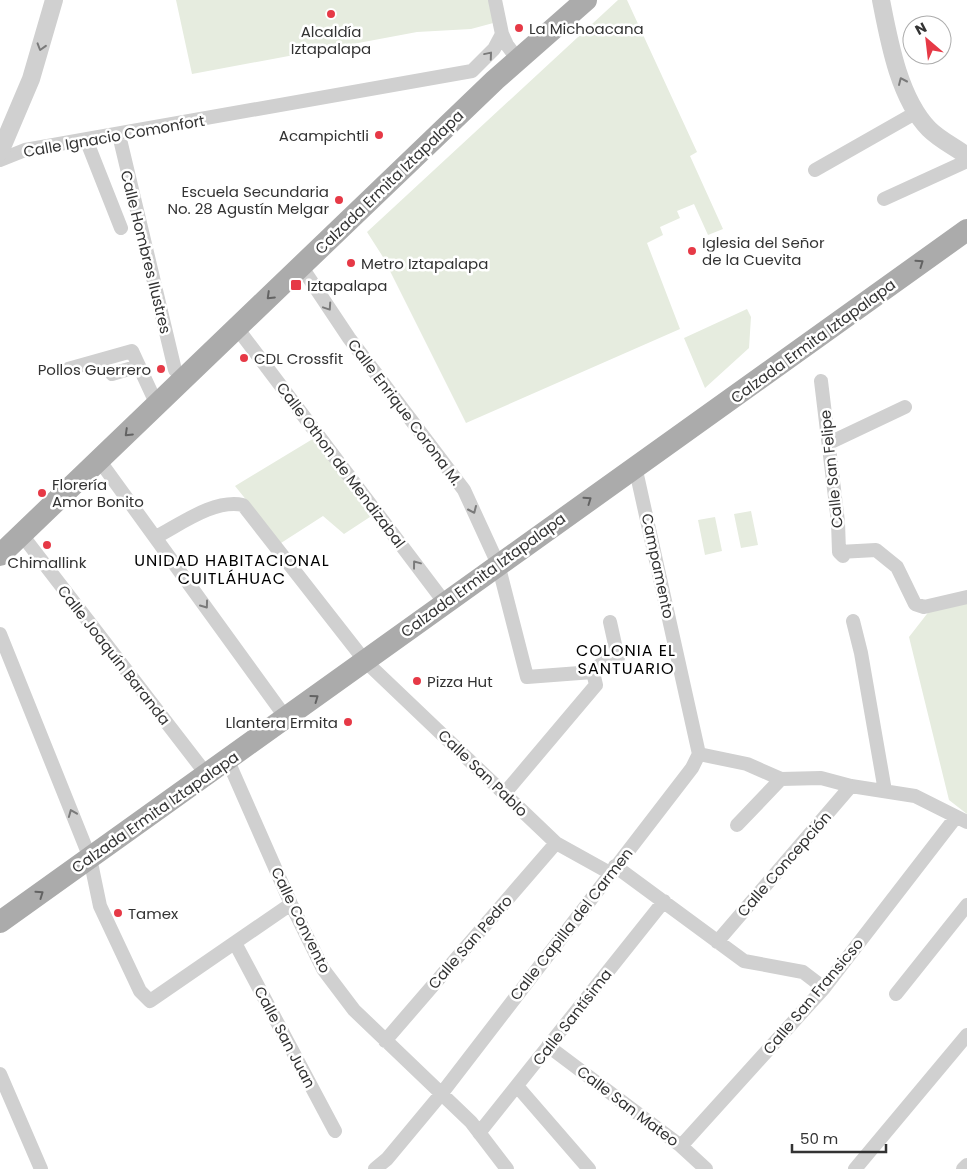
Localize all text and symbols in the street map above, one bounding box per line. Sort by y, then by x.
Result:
marker: Alcaldía Iztapalapa [325,8,337,20]
north arrow [902,15,952,65]
text: N [912,17,930,40]
place label: La Michoacana [529,18,644,39]
place label: Alcaldía Iztapalapa [291,21,371,59]
marker: La Michoacana [513,22,525,34]
one-way arrow [36,42,46,50]
one-way arrow [484,51,493,60]
one-way arrow [899,78,909,87]
street label: Calzada Ermita Iztapalapa [310,105,468,259]
street label: Calle Ignacio Comonfort [22,110,206,162]
place label: Acampichtli [279,125,369,146]
marker: Acampichtli [373,129,385,141]
street label: Calle Hombres Ilustres [116,168,177,336]
place label: Escuela Secundaria No. 28 Agustín Melgar [167,181,329,219]
marker: Escuela Secundaria No. 28 Agustín Melgar [333,194,345,206]
place label: Iglesia del Señor de la Cuevita [702,232,825,270]
marker: Iglesia del Señor de la Cuevita [686,245,698,257]
place label: Metro Iztapalapa [361,253,488,274]
marker: Metro Iztapalapa [345,257,357,269]
one-way arrow [914,260,924,269]
street label: Calzada Ermita Iztapalapa [726,274,900,408]
place label: Iztapalapa [307,275,388,296]
marker: Iztapalapa [289,278,303,292]
one-way arrow [267,290,276,299]
one-way arrow [322,301,331,311]
street label: Calle Enrique Corona M. [343,335,467,489]
place label: CDL Crossfit [254,348,343,369]
marker: CDL Crossfit [238,352,250,364]
place label: Pollos Guerrero [38,359,151,380]
marker: Pollos Guerrero [155,363,167,375]
street label: Calle Othon de Mendizabal [272,378,410,552]
street label: Calle San Felipe [814,409,848,529]
one-way arrow [125,427,134,436]
place label: Florería Amor Bonito [52,474,144,512]
marker: Florería Amor Bonito [36,487,48,499]
one-way arrow [582,497,592,506]
one-way arrow [467,505,477,514]
street label: Calzada Ermita Iztapalapa [396,508,570,642]
street label: Campamento [637,512,679,620]
marker: Chimallink [41,539,53,551]
district label: UNIDAD HABITACIONAL CUITLÁHUAC [134,549,330,590]
place label: Chimallink [8,552,87,573]
one-way arrow [413,560,422,570]
street label: Calle Joaquín Baranda [53,581,175,729]
one-way arrow [199,599,207,608]
district label: COLONIA EL SANTUARIO [576,639,676,680]
place label: Pizza Hut [427,671,493,692]
marker: Pizza Hut [411,675,423,687]
one-way arrow [309,694,318,704]
place label: Llantera Ermita [226,712,338,733]
marker: Llantera Ermita [342,716,354,728]
street label: Calle San Pablo [434,725,532,821]
street label: Calzada Ermita Iztapalapa [67,746,243,878]
street label: Calle Concepción [732,807,836,921]
one-way arrow [68,809,78,818]
street label: Calle Capilla del Carmen [505,843,637,1005]
street label: Calle Convento [266,863,336,977]
street label: Calle San Pedro [423,890,517,994]
one-way arrow [34,891,44,900]
place label: Tamex [128,903,178,924]
marker: Tamex [112,907,124,919]
street label: Calle San Fransicso [758,933,868,1059]
street label: Calle Santísima [528,964,616,1070]
street label: Calle San Juan [249,983,321,1091]
street label: Calle San Mateo [573,1061,683,1151]
scale bar [792,1122,886,1154]
text: 50 m [800,1128,838,1149]

